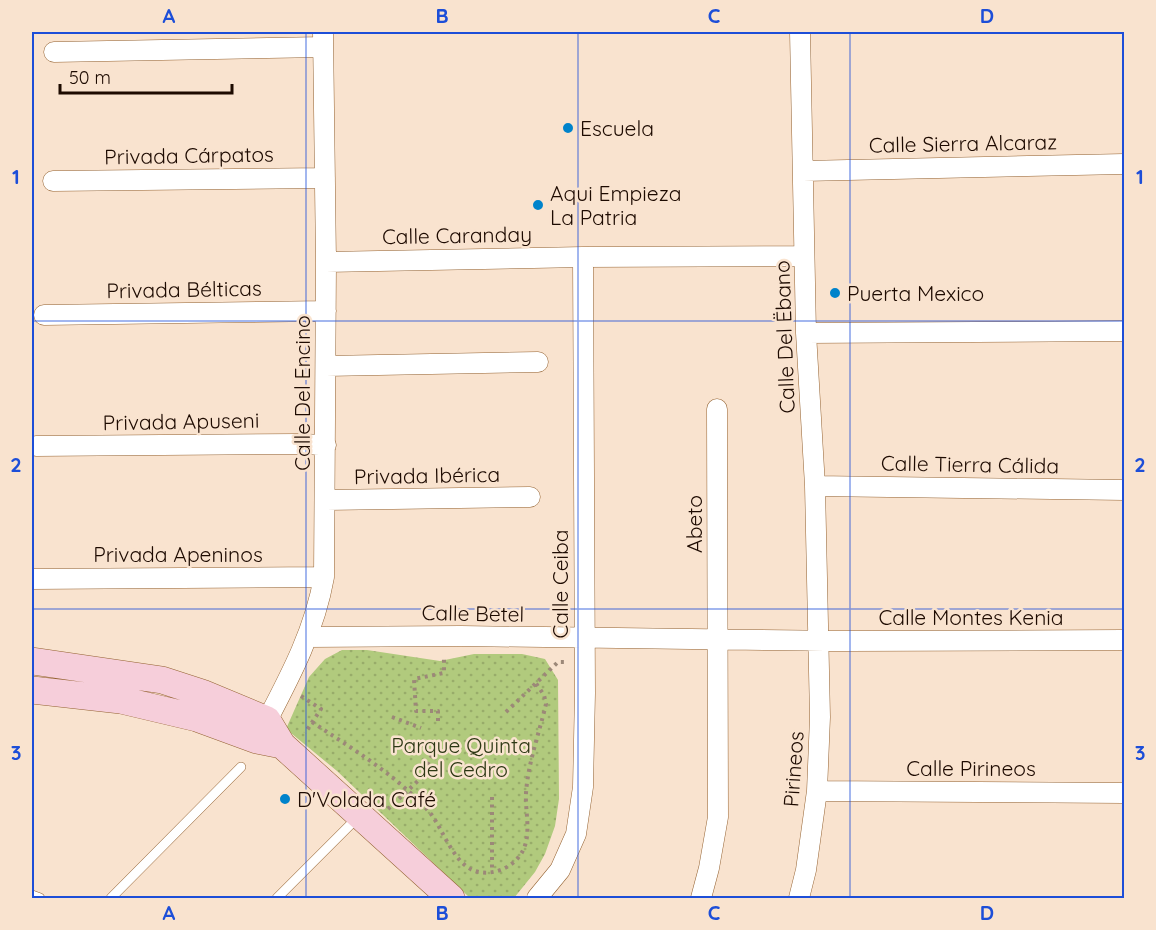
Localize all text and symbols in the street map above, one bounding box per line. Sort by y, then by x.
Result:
text: A [163,3,176,28]
text: B [435,3,449,28]
text: C [708,3,721,28]
text: D [980,3,994,28]
scale bar [60,57,232,95]
text: 50 m [69,66,111,89]
place label: Escuela [580,115,654,141]
marker: Escuela [561,121,575,135]
street label: Calle Sierra Alcaraz [869,128,1057,158]
street label: Privada Cárpatos [104,141,274,169]
text: 1 [12,164,20,189]
text: 1 [1136,164,1144,189]
place label: Aqui Empieza La Patria [550,180,681,230]
marker: Aqui Empieza La Patria [531,198,545,212]
street label: Calle Caranday [382,221,532,249]
street label: Calle Del Ëbano [768,260,800,414]
street label: Privada Bélticas [106,275,262,303]
place label: Puerta Mexico [847,280,984,306]
marker: Puerta Mexico [828,286,842,300]
street label: Calle Del Encino [289,315,315,471]
street label: Privada Apuseni [102,407,260,435]
street label: Calle Tierra Cálida [881,449,1059,479]
text: 2 [10,452,22,477]
text: 2 [1134,452,1146,477]
street label: Privada Ibérica [354,461,500,489]
street label: Abeto [681,495,707,553]
street label: Calle Ceiba [547,529,573,639]
street label: Privada Apeninos [93,541,263,567]
street label: Calle Betel [421,599,525,627]
street label: Calle Montes Kenia [878,604,1064,630]
street label: Pirineos [777,730,809,808]
park label: Parque Quinta del Cedro [391,732,531,782]
text: 3 [11,740,21,765]
text: 3 [1135,740,1145,765]
street label: Calle Pirineos [906,755,1036,781]
place label: D'Volada Café [297,786,436,812]
marker: D'Volada Café [278,792,292,806]
text: A [163,900,176,925]
text: B [435,900,449,925]
text: C [708,900,721,925]
text: D [980,900,994,925]

